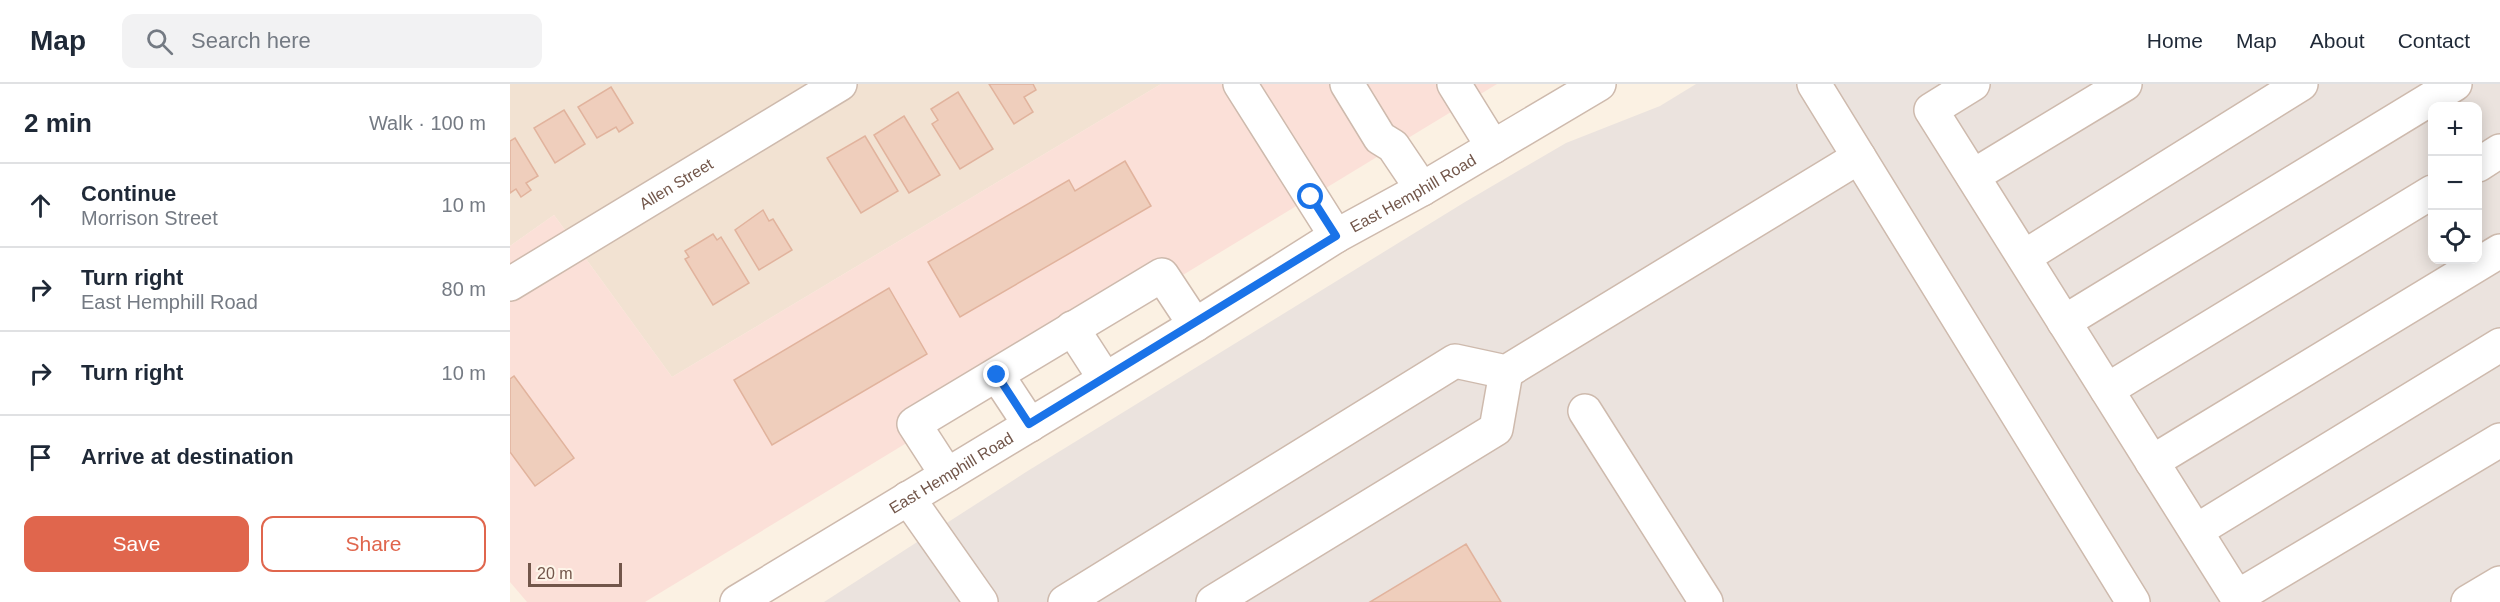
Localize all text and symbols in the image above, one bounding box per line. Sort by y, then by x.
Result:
search box [122,14,542,68]
text: Map [30,25,86,56]
icon: search [143,25,176,58]
text: Search here [191,28,311,53]
text: Home [2147,29,2203,52]
text: Map [2236,29,2277,52]
text: About [2310,29,2365,52]
text: Contact [2398,29,2470,52]
map controls [2428,102,2482,264]
button: + [2428,102,2482,156]
text: 2 min [24,108,92,138]
text: Walk · 100 m [369,112,486,134]
street label: East Hemphill Road [1347,151,1479,236]
street label: Allen Street [636,155,716,213]
button: − [2428,156,2482,210]
text: Continue [81,181,176,206]
route start [1297,183,1323,209]
icon: ahead [24,189,57,222]
text: 10 m [442,194,486,216]
text: Morrison Street [81,207,218,229]
button: locate [2428,210,2482,264]
text: Turn right [81,265,183,290]
icon: right [24,273,57,306]
text: 80 m [442,278,486,300]
text: East Hemphill Road [81,291,258,313]
icon: right [24,357,57,390]
text: Turn right [81,360,183,385]
route end [983,361,1009,387]
text: 10 m [442,362,486,384]
street label: East Hemphill Road [886,429,1016,517]
icon: arrive [24,441,57,474]
text: Arrive at destination [81,444,294,469]
button: Save [24,516,249,572]
button: Share [261,516,486,572]
scale bar [528,560,622,588]
text: 20 m [537,565,573,582]

